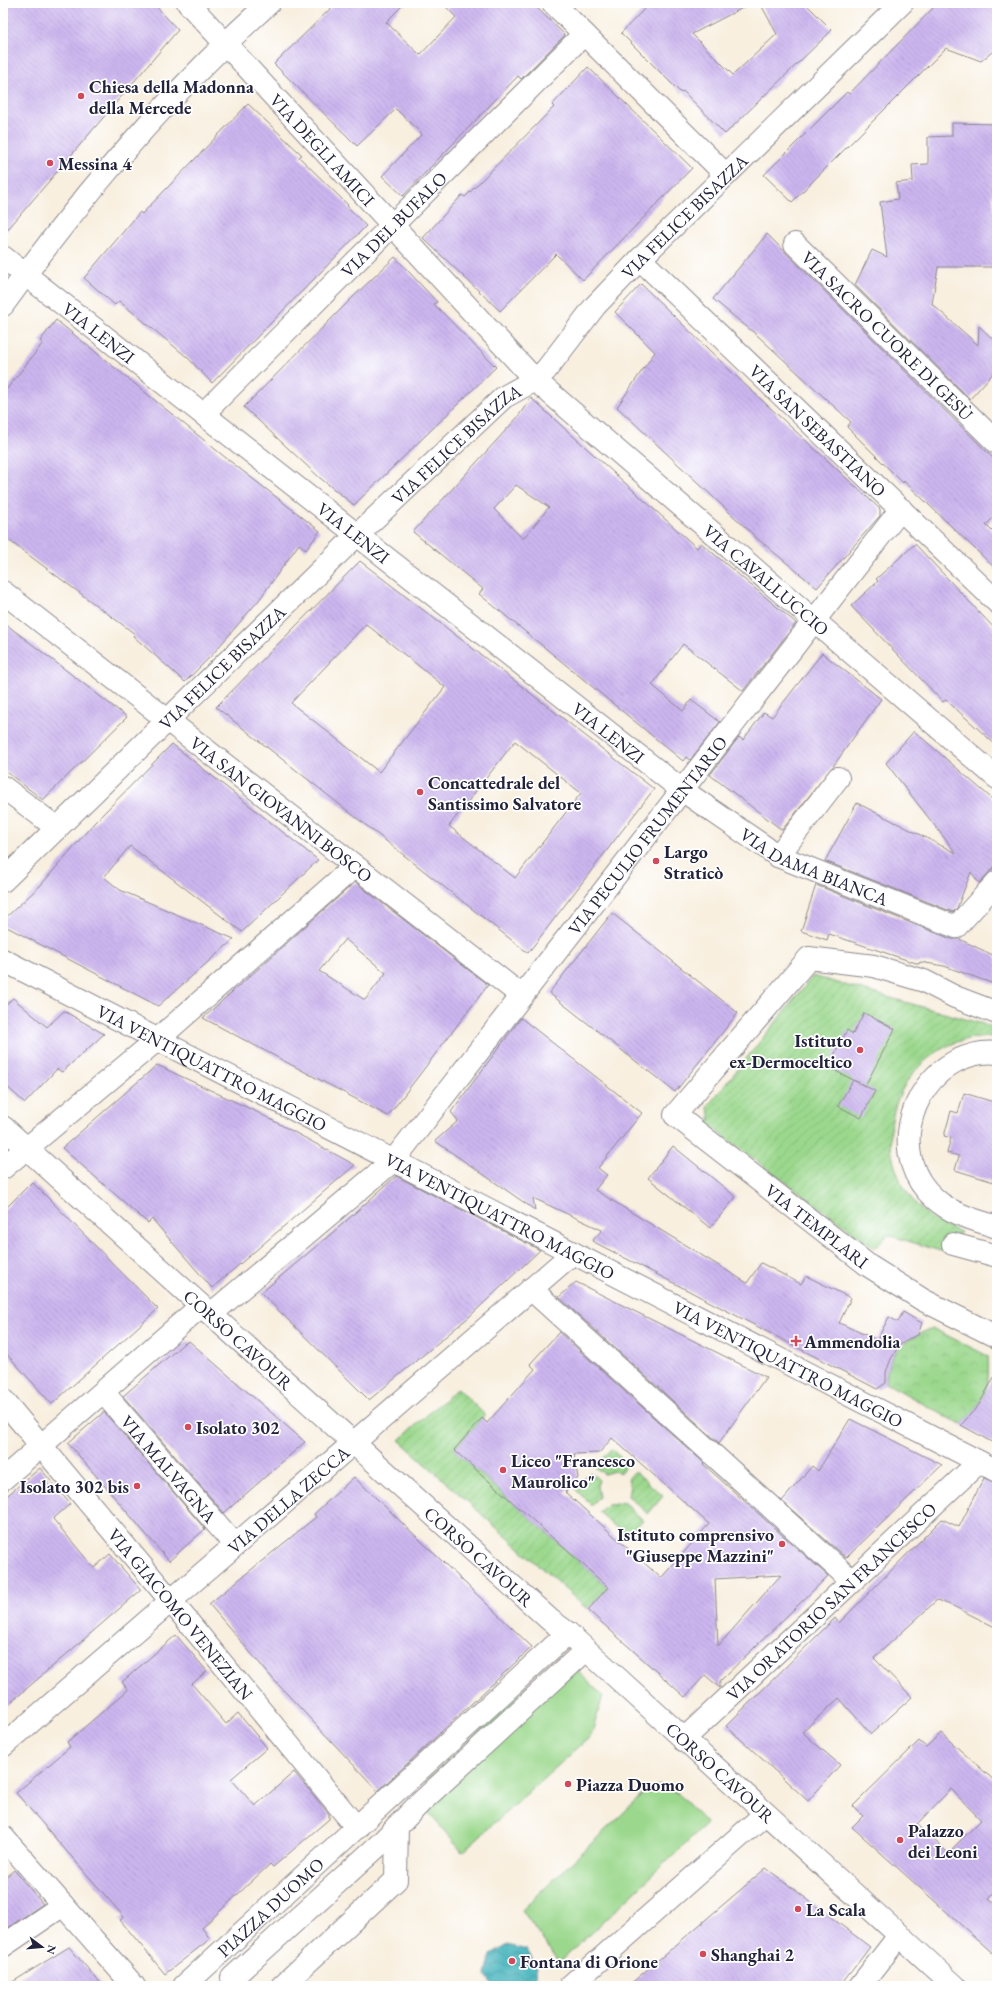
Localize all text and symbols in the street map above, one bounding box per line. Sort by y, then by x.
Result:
place label: Chiesa della Madonna della Mercede [89,75,254,119]
street label: VIA DEGLI AMICI [265,88,380,211]
marker: Chiesa della Madonna della Mercede [76,91,86,101]
street label: VIA FELICE BISAZZA [616,149,753,283]
place label: Messina 4 [58,152,132,175]
marker: Messina 4 [45,158,55,168]
street label: VIA DEL BUFALO [336,166,451,282]
street label: VIA SACRO CUORE DI GESÙ [797,246,979,425]
street label: VIA LENZI [58,297,140,368]
street label: VIA SAN SEBASTIANO [745,359,892,501]
street label: VIA FELICE BISAZZA [386,378,525,509]
street label: VIA LENZI [313,497,395,568]
street label: VIA CAVALLUCCIO [699,519,834,640]
street label: VIA FELICE BISAZZA [154,600,291,734]
street label: VIA LENZI [568,697,650,768]
street label: VIA SAN GIOVANNI BOSCO [186,731,377,887]
street label: VIA PECULIO FRUMENTARIO [562,731,732,939]
place label: Concattedrale del Santissimo Salvatore [428,771,582,815]
marker: Concattedrale del Santissimo Salvatore [415,787,425,797]
street label: VIA DAMA BIANCA [736,822,892,910]
place label: Largo Straticò [664,840,723,884]
marker: Largo Straticò [651,856,661,866]
street label: VIA VENTIQUATTRO MAGGIO [93,999,331,1136]
place label: Istituto ex-Dermoceltico [730,1029,852,1073]
marker: Istituto ex-Dermoceltico [855,1045,865,1055]
street label: VIA VENTIQUATTRO MAGGIO [381,1147,619,1284]
street label: VIA TEMPLARI [761,1178,873,1273]
street label: CORSO CAVOUR [179,1284,298,1394]
street label: VIA VENTIQUATTRO MAGGIO [669,1295,907,1432]
place label: Ammendolia [803,1330,901,1353]
marker: Ammendolia [791,1336,801,1346]
street label: VIA MALVAGNA [116,1410,222,1528]
place label: Isolato 302 [196,1416,280,1439]
marker: Isolato 302 [183,1422,193,1432]
street label: VIA DELLA ZECCA [222,1440,354,1559]
place label: Liceo "Francesco Maurolico" [511,1449,635,1493]
marker: Liceo "Francesco Maurolico" [498,1465,508,1475]
place label: Isolato 302 bis [20,1475,129,1498]
marker: Isolato 302 bis [132,1481,142,1491]
street label: VIA ORATORIO SAN FRANCESCO [721,1497,941,1705]
street label: CORSO CAVOUR [420,1501,539,1611]
street label: VIA GIACOMO VENEZIAN [103,1523,259,1705]
place label: Istituto comprensivo "Giuseppe Mazzini" [617,1523,774,1567]
marker: Istituto comprensivo "Giuseppe Mazzini" [777,1539,787,1549]
street label: CORSO CAVOUR [661,1717,780,1828]
place label: Piazza Duomo [576,1773,684,1796]
marker: Piazza Duomo [563,1779,573,1789]
place label: Palazzo dei Leoni [908,1819,978,1863]
marker: Palazzo dei Leoni [895,1835,905,1845]
street label: PIAZZA DUOMO [212,1852,328,1962]
place label: La Scala [806,1898,866,1921]
marker: La Scala [793,1904,803,1914]
north arrow [22,1927,62,1967]
place label: Shanghai 2 [711,1943,795,1966]
text: N [44,1944,60,1956]
marker: Shanghai 2 [698,1949,708,1959]
place label: Fontana di Orione [520,1950,658,1973]
marker: Fontana di Orione [507,1956,517,1966]

